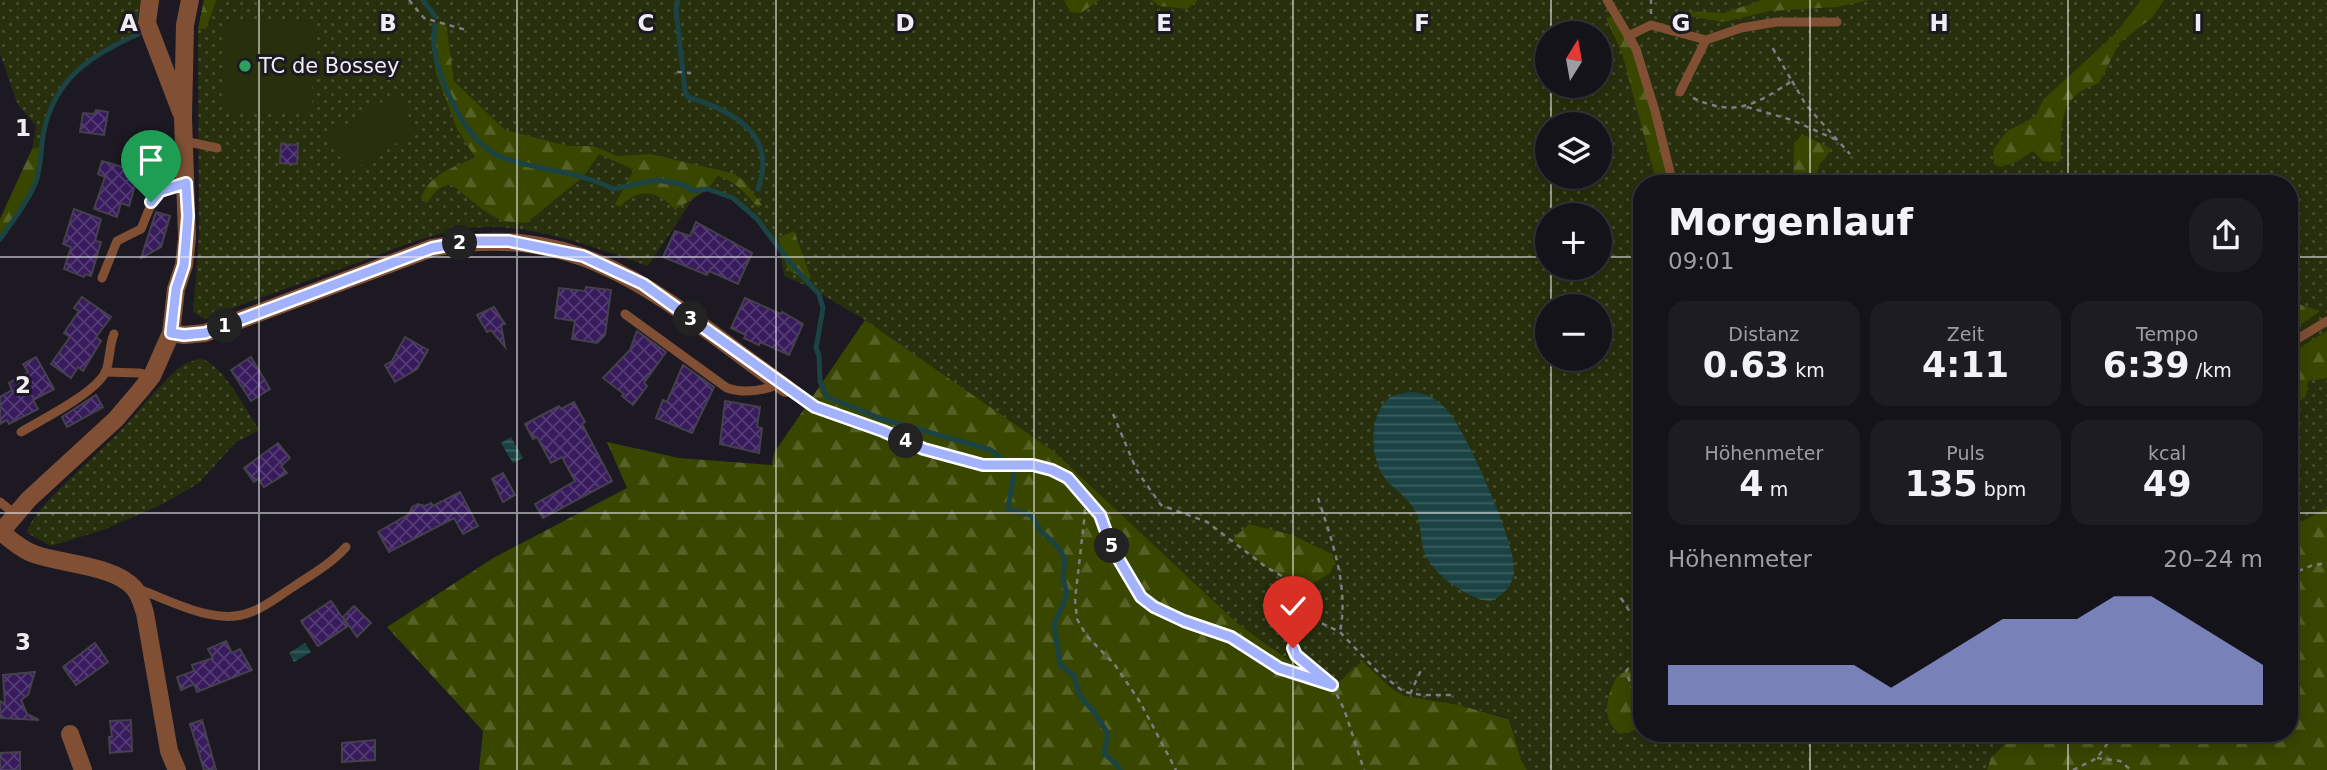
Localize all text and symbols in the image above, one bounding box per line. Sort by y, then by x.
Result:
text: A [120,10,138,36]
text: B [379,10,397,36]
text: C [638,10,654,36]
text: D [895,10,915,36]
text: E [1156,10,1172,36]
text: F [1414,10,1430,36]
text: G [1672,10,1690,36]
text: H [1929,10,1949,36]
text: I [2194,10,2202,36]
north arrow [1535,21,1612,98]
map controls [1535,21,1612,371]
place label: TC de Bossey [258,54,399,78]
marker: TC de Bossey [237,58,253,74]
button: layers [1535,112,1612,189]
text: 1 [15,115,31,141]
pin [121,130,181,202]
icon: arrive [132,141,170,179]
button: share [2189,198,2263,272]
text: Morgenlauf [1668,200,1913,244]
button: + [1535,203,1612,280]
pin: 2 [442,226,477,260]
text: 2 [453,231,466,253]
text: 09:01 [1668,248,1734,274]
button: − [1535,294,1612,371]
pin: 3 [674,302,708,336]
text: 3 [684,307,697,329]
pin: 1 [208,308,243,344]
text: 1 [218,314,231,336]
text: Distanz [1728,323,1799,345]
text: Zeit [1947,323,1984,345]
text: Tempo [2136,323,2198,345]
text: 0.63 [1703,345,1789,385]
text: 4:11 [1922,345,2009,385]
text: 6:39 [2103,345,2190,385]
text: km [1789,359,1825,381]
text: /km [2190,359,2232,381]
text: 2 [15,372,31,398]
pin: 4 [888,424,923,458]
text: 4 [899,429,912,451]
text: Höhenmeter [1704,442,1823,464]
text: Puls [1946,442,1985,464]
text: kcal [2148,442,2186,464]
text: 4 [1739,464,1764,504]
text: 135 [1905,464,1978,504]
text: 49 [2143,464,2192,504]
text: m [1764,478,1788,500]
text: bpm [1978,478,2026,500]
pin: 5 [1094,528,1130,564]
text: 5 [1105,534,1118,556]
text: Höhenmeter [1668,546,1812,572]
text: 20–24 m [2163,546,2263,572]
pin [1263,576,1323,648]
icon: check [1274,587,1312,625]
text: 3 [15,629,31,655]

